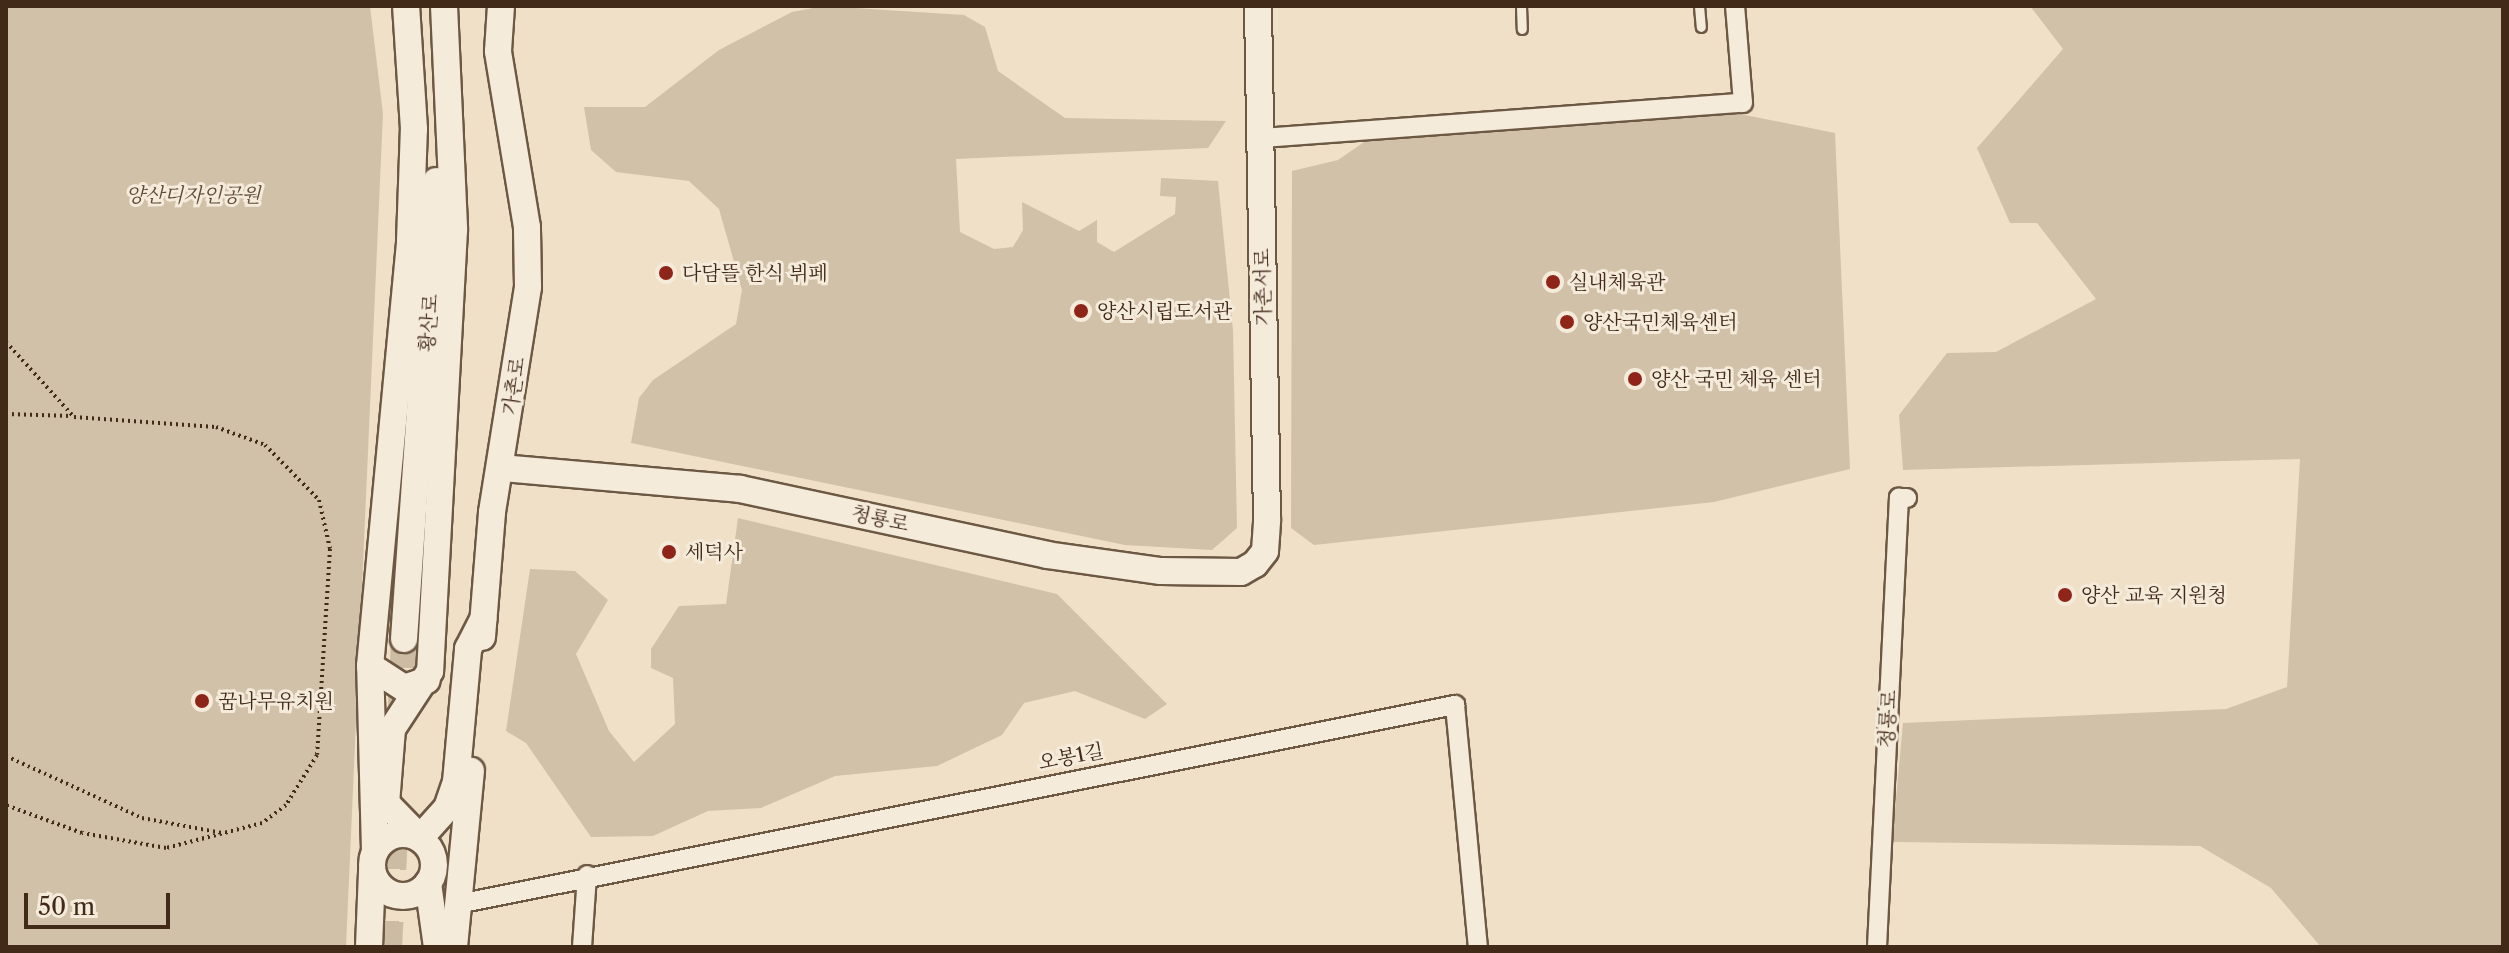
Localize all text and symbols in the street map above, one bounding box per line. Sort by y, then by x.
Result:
park label: 양산디자인공원 [125,183,261,207]
street label: 가촌서로 [1250,248,1276,326]
place label: 다담뜰 한식 뷔페 [682,261,828,285]
marker: 다담뜰 한식 뷔페 [657,264,675,282]
place label: 실내체육관 [1569,270,1666,294]
marker: 실내체육관 [1544,273,1562,291]
street label: 황산로 [415,293,443,353]
place label: 양산시립도서관 [1097,299,1232,323]
marker: 양산시립도서관 [1072,302,1090,320]
place label: 양산국민체육센터 [1583,310,1738,334]
marker: 양산국민체육센터 [1558,313,1576,331]
street label: 가촌로 [498,356,530,416]
place label: 양산 국민 체육 센터 [1651,367,1822,391]
marker: 양산 국민 체육 센터 [1626,370,1644,388]
street label: 청룡로 [849,501,911,537]
place label: 세덕사 [685,540,743,564]
marker: 세덕사 [660,543,678,561]
place label: 양산 교육 지원청 [2081,583,2227,607]
marker: 양산 교육 지원청 [2056,586,2074,604]
place label: 꿈나무유치원 [218,689,334,713]
street label: 청룡로 [1874,689,1902,749]
marker: 꿈나무유치원 [193,692,211,710]
street label: 오봉1길 [1036,739,1106,775]
scale bar [28,877,174,927]
text: 50 m [38,892,95,921]

